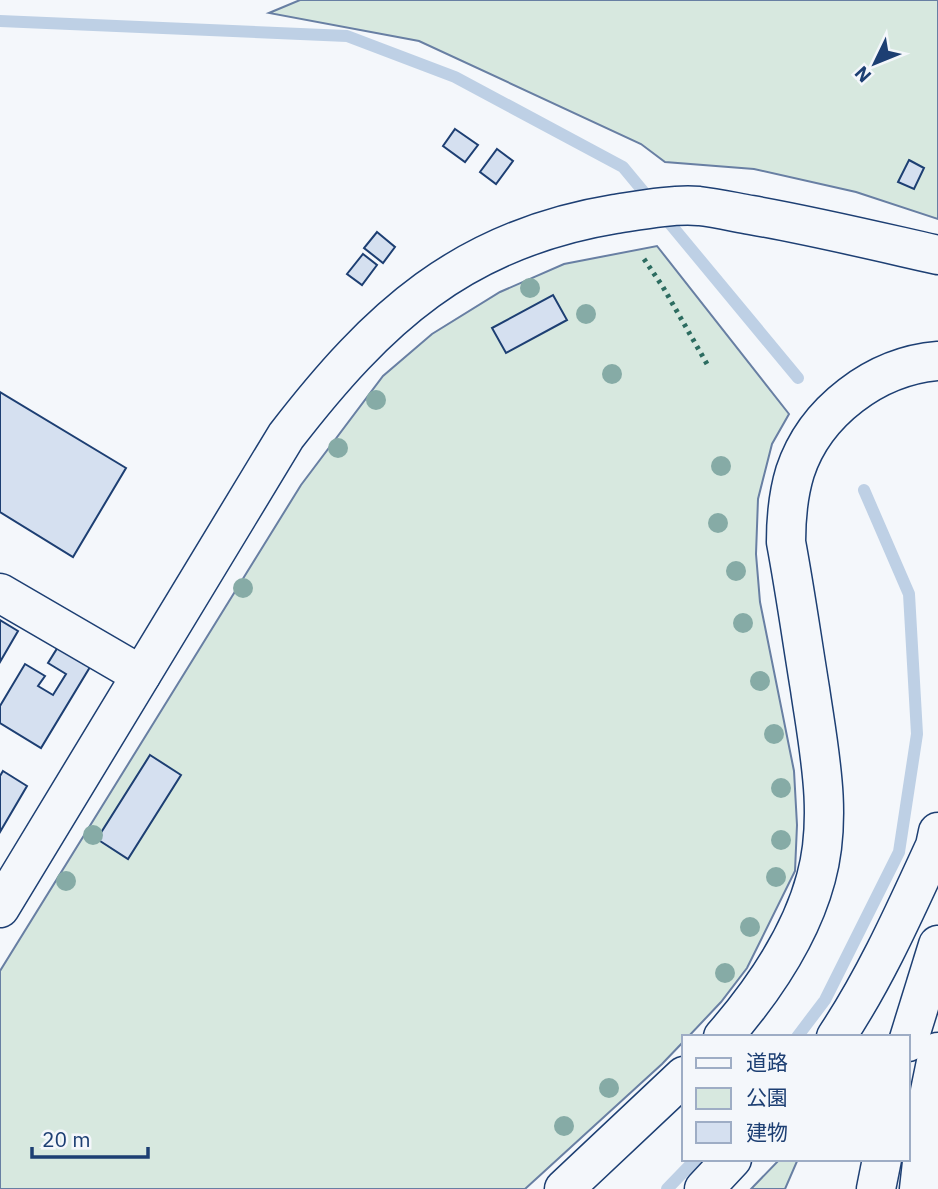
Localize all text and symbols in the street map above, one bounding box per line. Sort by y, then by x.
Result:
north arrow [840,28,910,98]
text: N [849,61,876,88]
legend [682,1035,910,1161]
text: 道路 [746,1048,788,1076]
text: 公園 [746,1083,788,1111]
scale bar [32,1116,147,1160]
text: 建物 [746,1118,788,1146]
text: 20 m [42,1125,91,1153]

